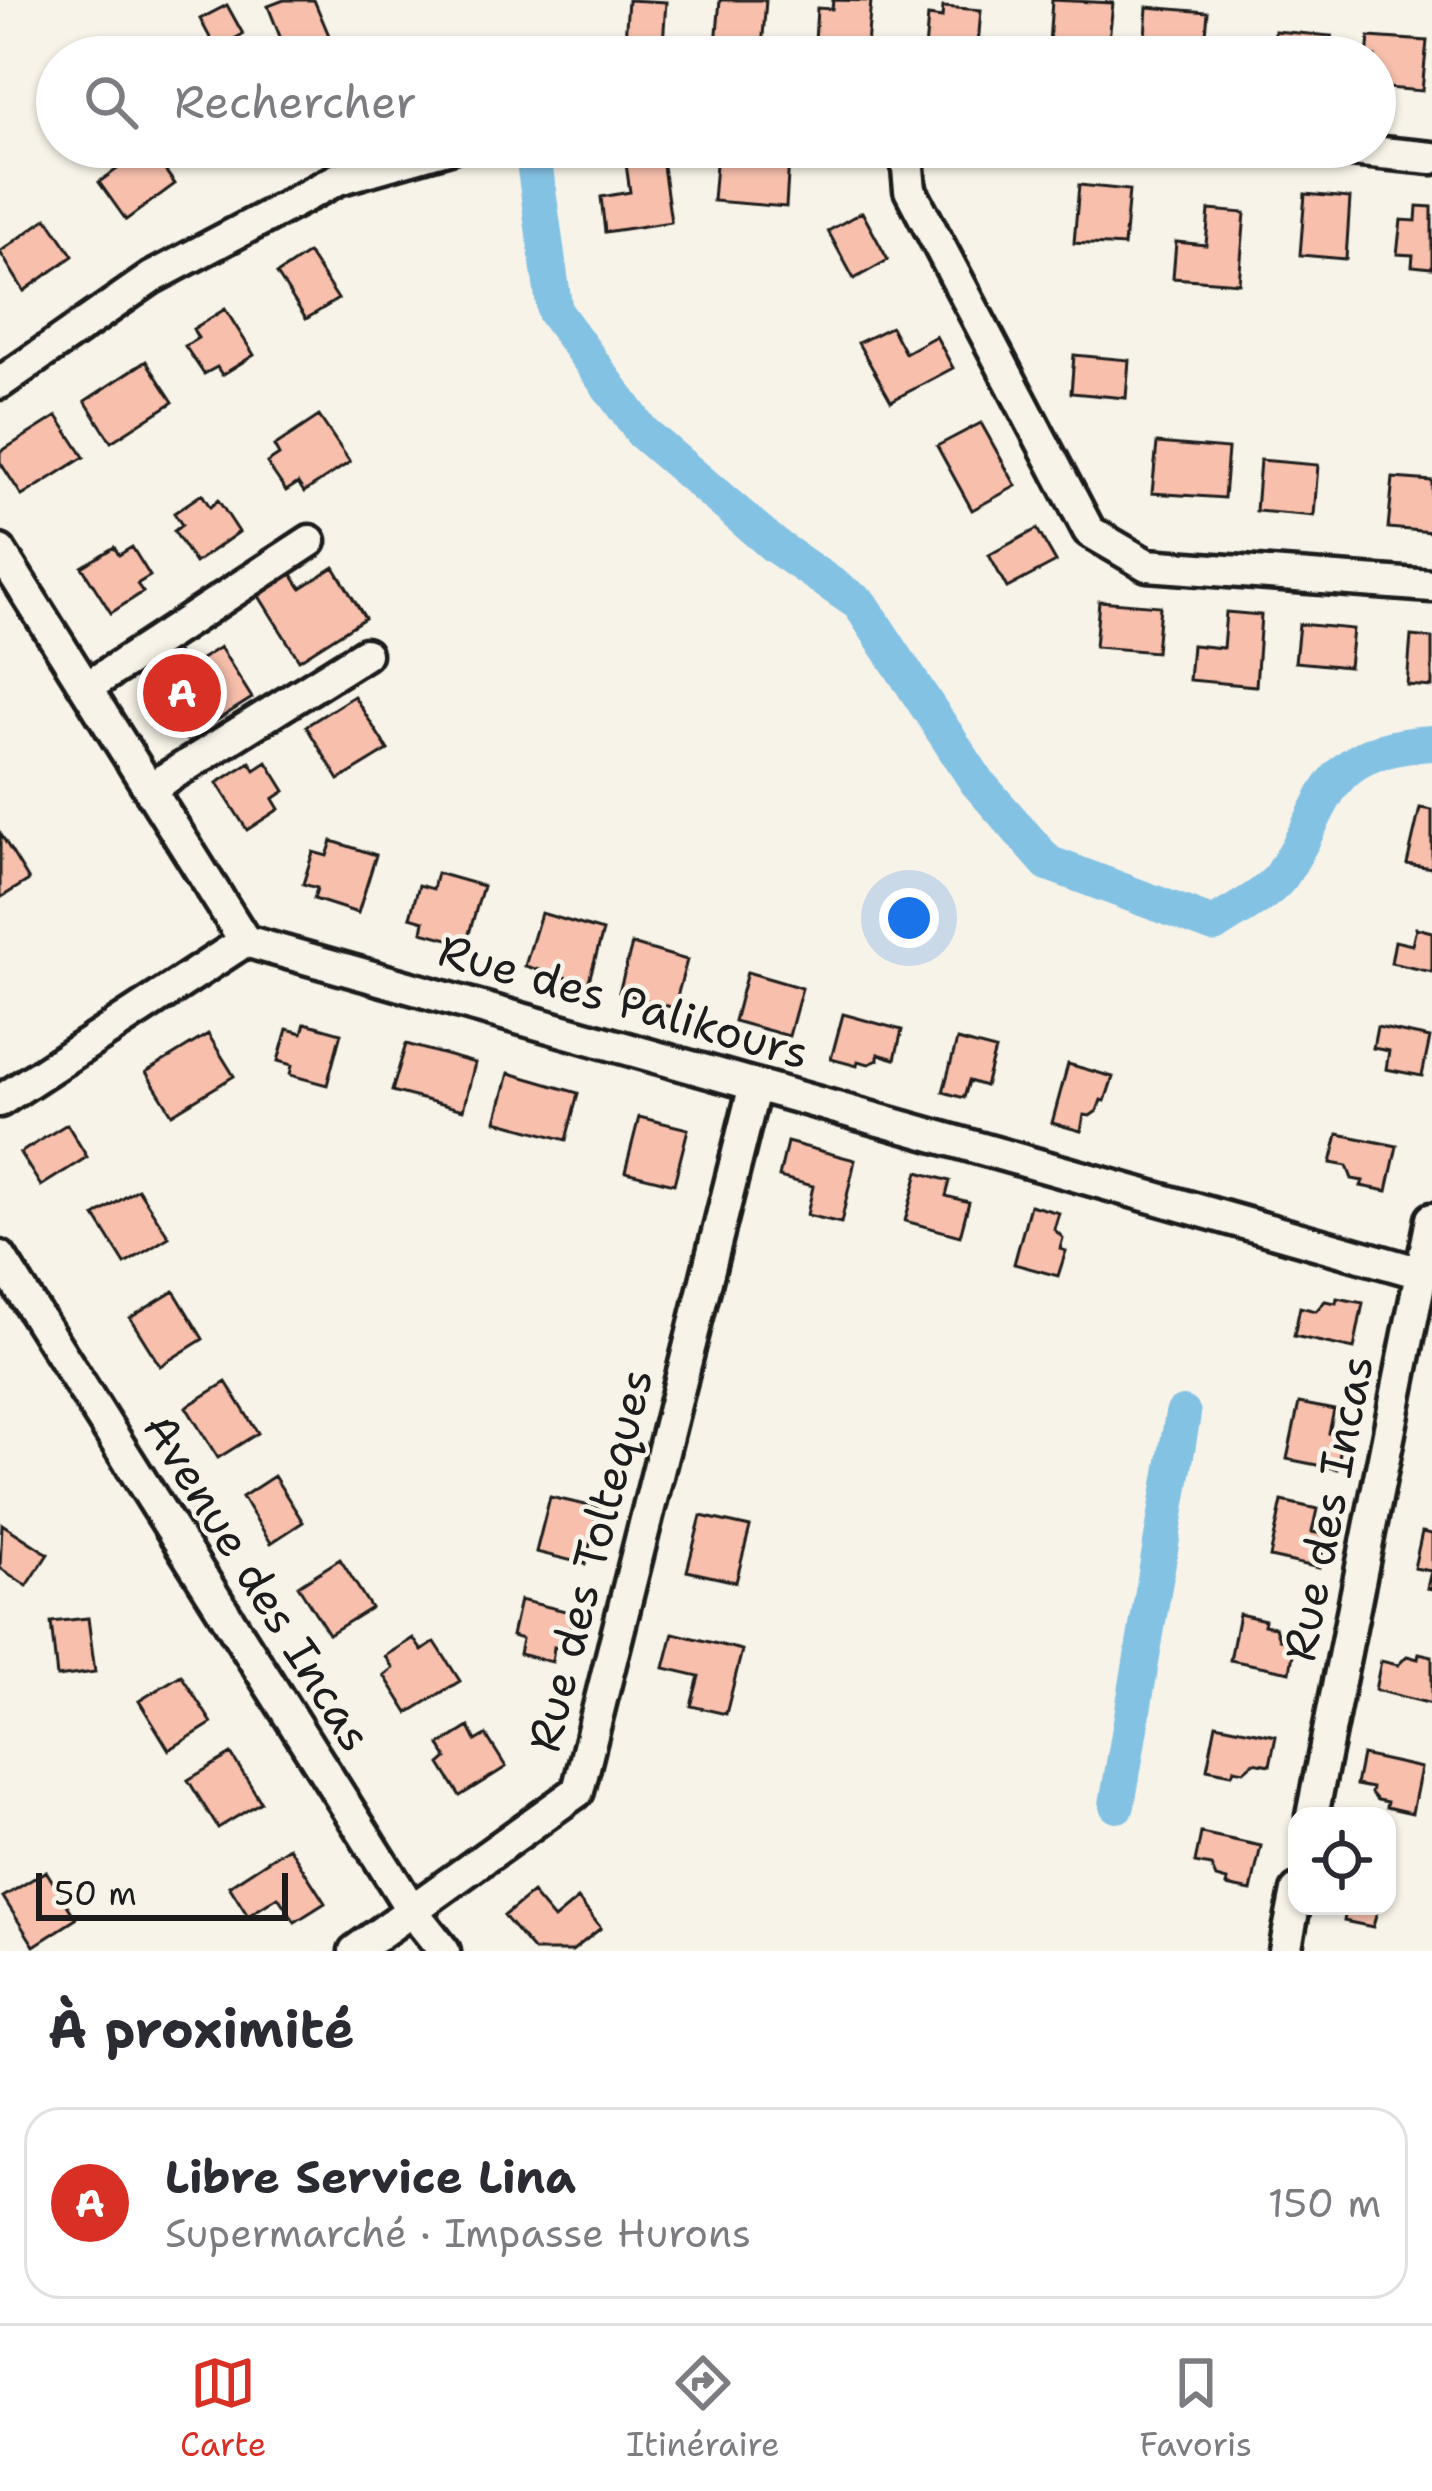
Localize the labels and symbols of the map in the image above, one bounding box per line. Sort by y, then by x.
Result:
pin: A [143,648,221,738]
your location [879,888,939,948]
street label: Rue des Palikours [432,919,816,1083]
street label: Rue des Incas [1269,1350,1387,1666]
street label: Rue des Tolteques [513,1362,667,1758]
street label: Avenue des Incas [130,1402,386,1762]
scale bar [36,1867,288,1920]

